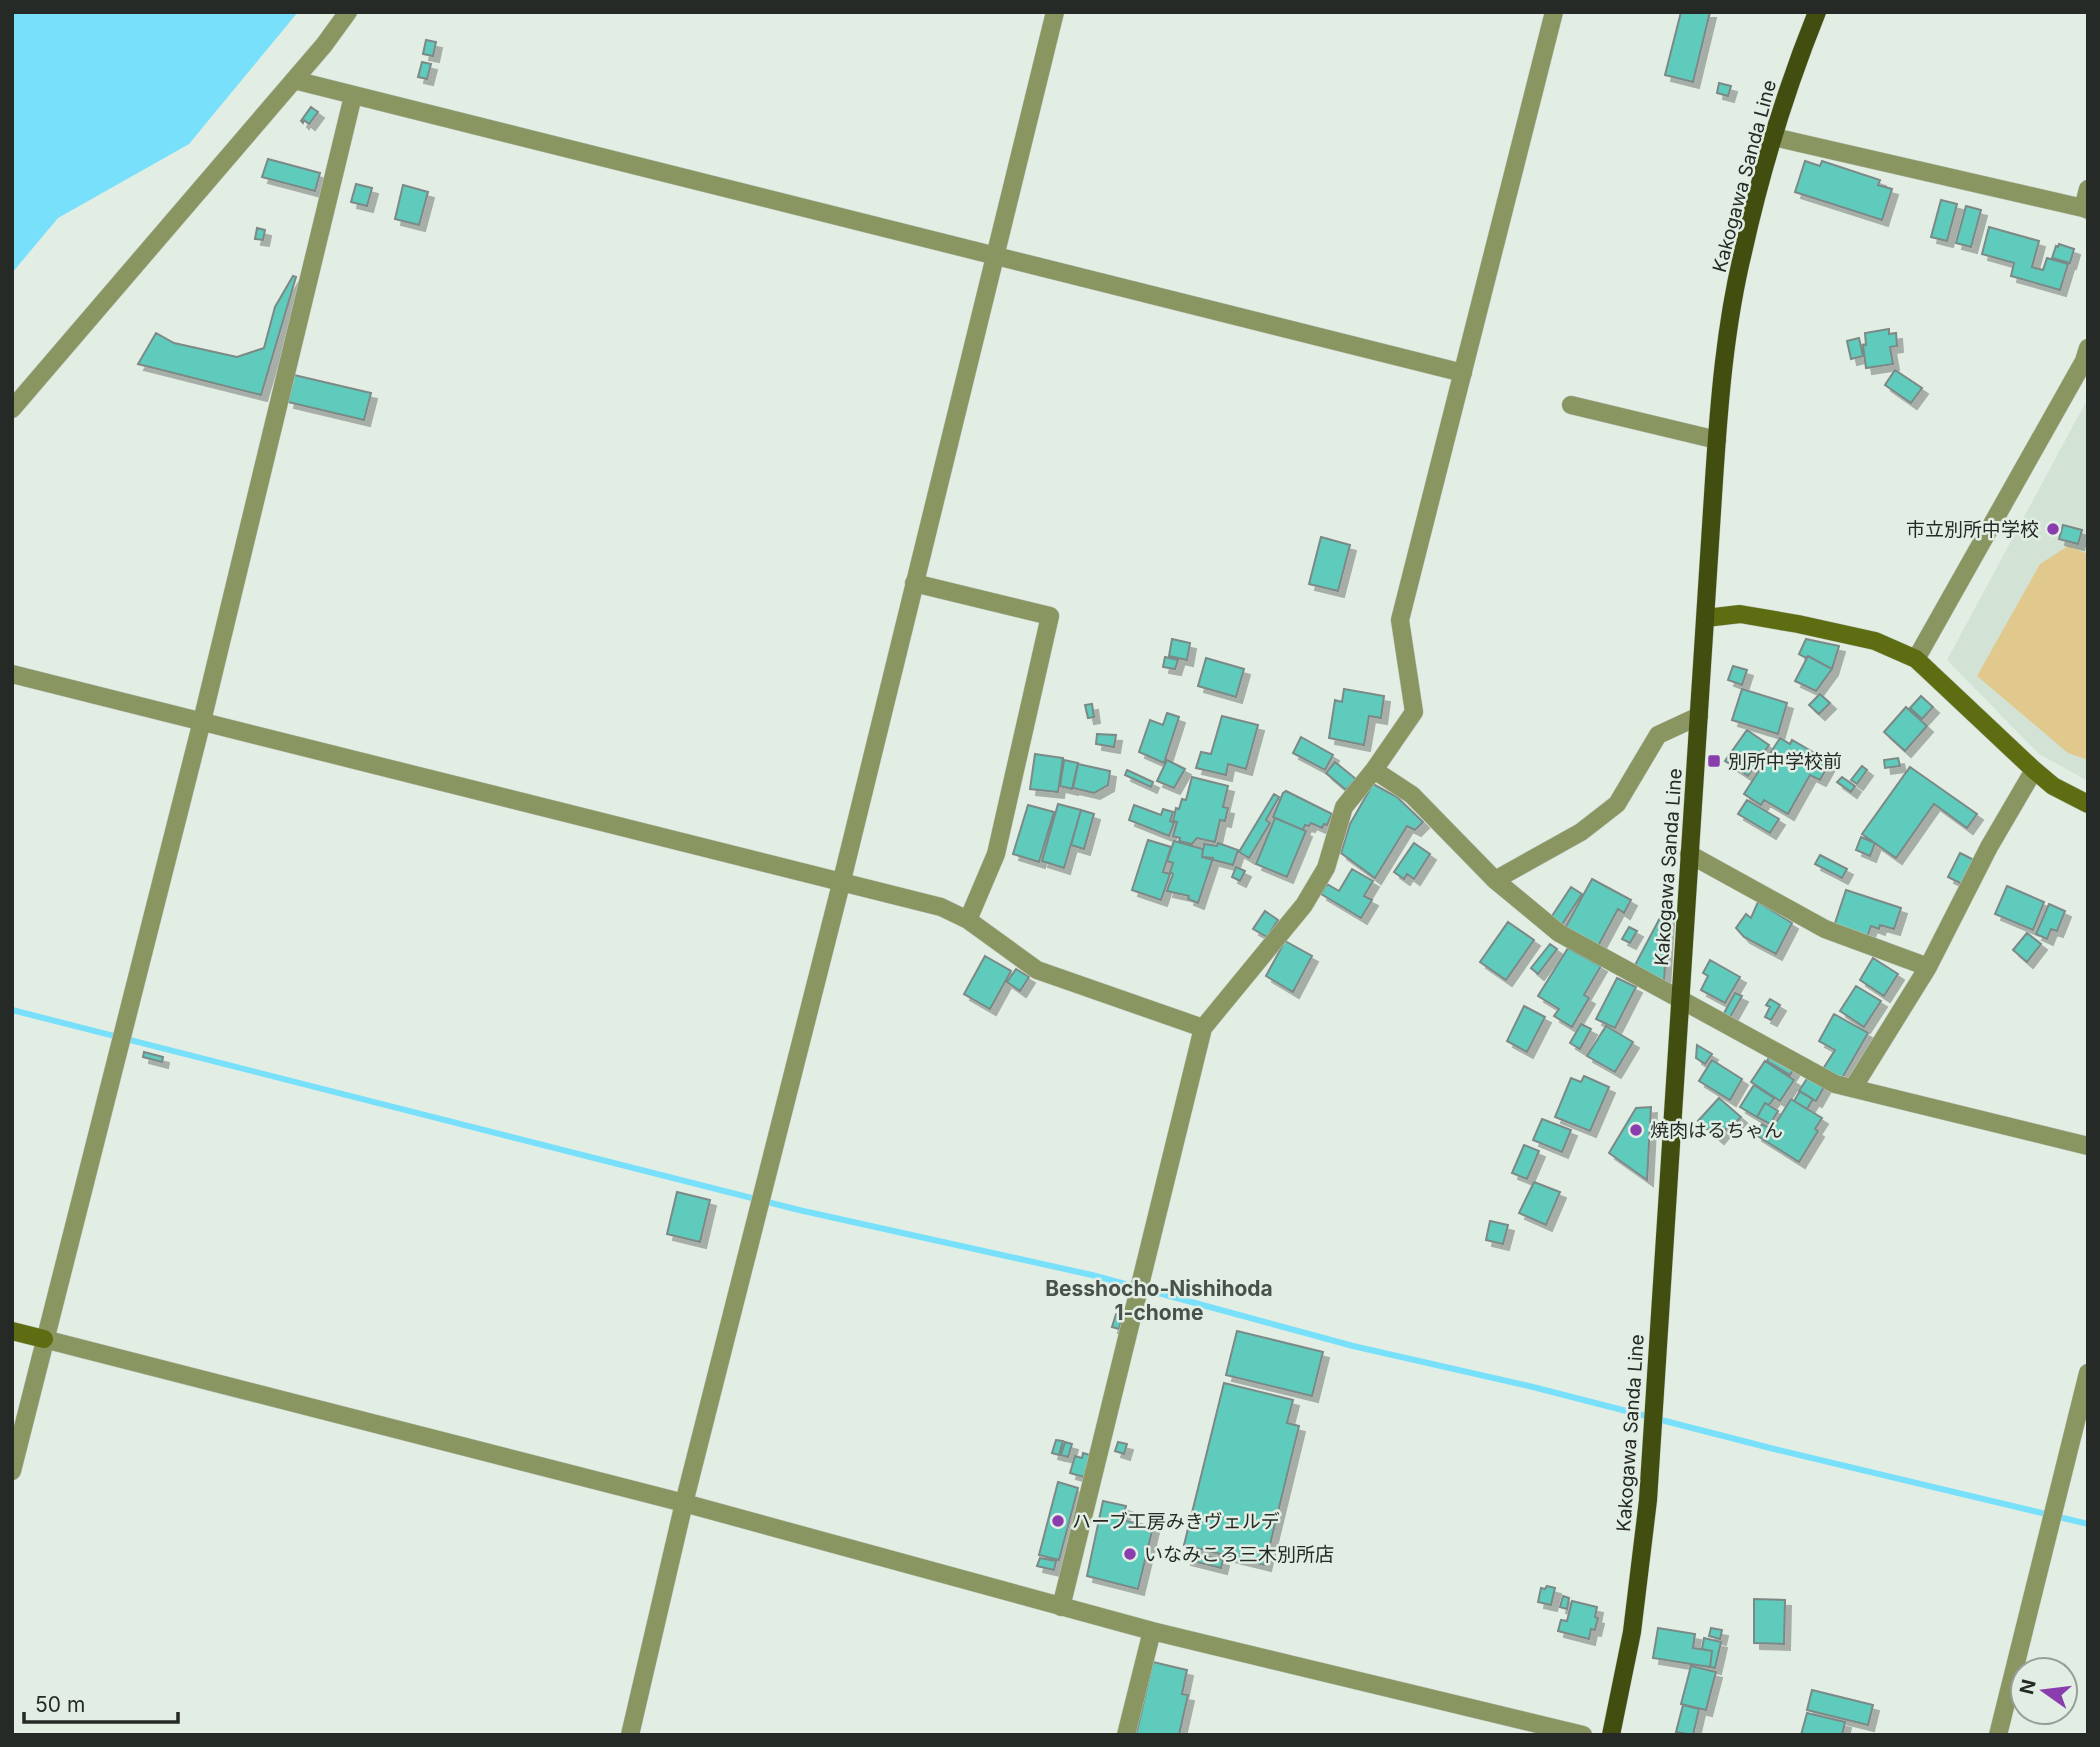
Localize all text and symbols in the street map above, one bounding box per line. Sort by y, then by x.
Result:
street label: Kakogawa Sanda Line [1708,77,1781,275]
place label: 市立別所中学校 [1906,518,2039,541]
marker: 市立別所中学校 [2045,521,2061,537]
place label: 別所中学校前 [1728,750,1842,773]
marker: 別所中学校前 [1706,753,1722,769]
street label: Kakogawa Sanda Line [1650,767,1687,967]
place label: 焼肉はるちゃん [1650,1119,1783,1142]
marker: 焼肉はるちゃん [1628,1122,1644,1138]
district label: Besshocho-Nishihoda 1-chome [1045,1276,1273,1325]
street label: Kakogawa Sanda Line [1612,1333,1649,1533]
place label: ハーブ工房みきヴェルデ [1072,1510,1280,1533]
marker: ハーブ工房みきヴェルデ [1050,1513,1066,1529]
place label: いなみころ三木別所店 [1144,1543,1334,1566]
marker: いなみころ三木別所店 [1122,1546,1138,1562]
north arrow [2009,1656,2079,1726]
text: N [2015,1677,2041,1697]
scale bar [24,1680,178,1724]
text: 50 m [35,1692,85,1717]

